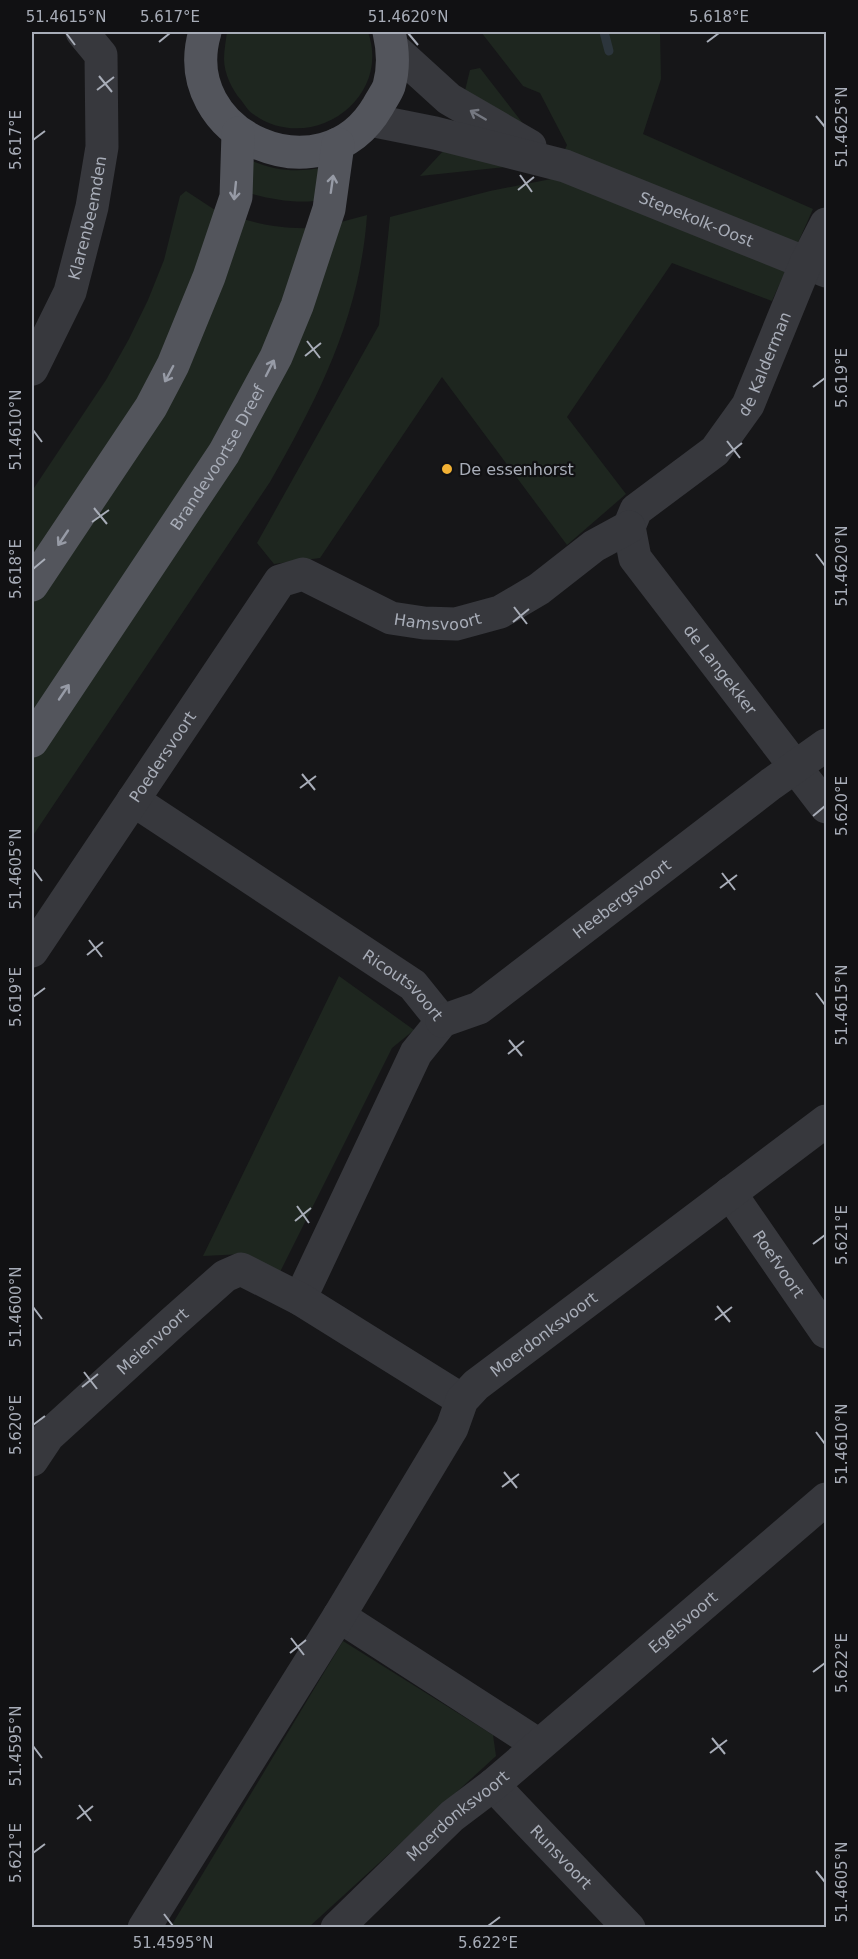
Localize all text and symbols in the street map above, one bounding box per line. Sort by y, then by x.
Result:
text: 51.4615°N [26,8,106,26]
text: 5.617°E [140,8,200,26]
text: 51.4620°N [368,8,448,26]
text: 5.618°E [689,8,749,26]
text: 51.4625°N [833,87,851,167]
one-way arrow [470,109,487,121]
text: 5.617°E [7,110,25,170]
street label: Klarenbeemden [64,155,110,282]
one-way arrow [326,175,337,194]
one-way arrow [229,181,240,201]
street label: Stepekolk-Oost [636,187,756,250]
street label: de Kalderman [734,309,795,420]
text: 5.619°E [833,348,851,408]
one-way arrow [265,360,276,378]
one-way arrow [162,365,174,383]
street label: Brandevoortse Dreef [166,381,269,534]
text: 51.4610°N [7,390,25,470]
place label: De essenhorst [459,460,574,479]
marker: De essenhorst [440,462,454,476]
text: 51.4620°N [833,526,851,606]
one-way arrow [57,529,69,545]
text: 5.618°E [7,539,25,599]
street label: Hamsvoort [393,608,483,634]
street label: de Langekker [680,621,761,719]
one-way arrow [58,684,70,701]
street label: Poedersvoort [125,707,200,806]
text: 5.620°E [833,776,851,836]
text: 51.4605°N [7,829,25,909]
street label: Heebergsvoort [569,855,674,942]
street label: Ricoutsvoort [359,945,447,1024]
text: 51.4615°N [833,965,851,1045]
text: 5.619°E [7,967,25,1027]
text: 5.621°E [833,1205,851,1265]
street label: Roefvoort [749,1226,809,1301]
text: 51.4600°N [7,1267,25,1347]
street label: Moerdonksvoort [486,1288,601,1381]
street label: Meienvoort [113,1304,192,1378]
text: 5.620°E [7,1395,25,1455]
text: 51.4610°N [833,1404,851,1484]
street label: Egelsvoort [644,1587,721,1657]
text: 5.622°E [833,1633,851,1693]
text: 51.4595°N [7,1706,25,1786]
street label: Moerdonksvoort [402,1766,513,1865]
street label: Runsvoort [526,1821,596,1893]
text: 5.621°E [7,1823,25,1883]
text: 51.4605°N [833,1842,851,1922]
text: 51.4595°N [133,1934,213,1952]
text: 5.622°E [458,1934,518,1952]

